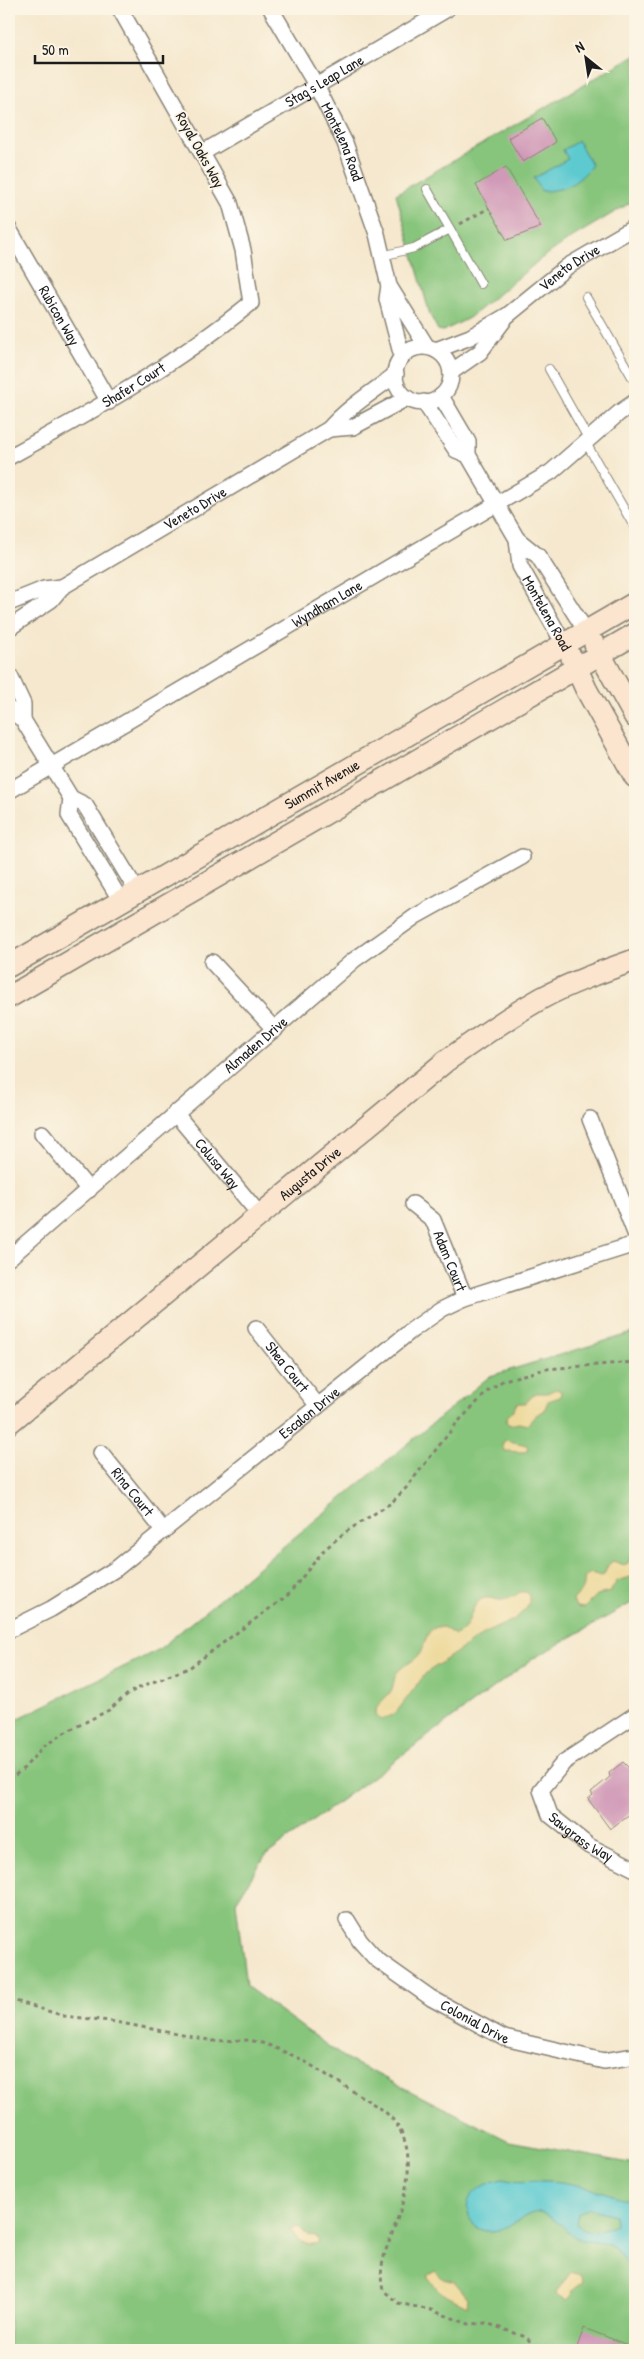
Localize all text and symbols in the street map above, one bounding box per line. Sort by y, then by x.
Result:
scale bar [35,32,162,64]
north arrow [562,32,612,82]
text: N [571,36,588,56]
text: 50 m [42,39,69,60]
street label: Stag's Leap Lane [281,49,367,112]
street label: Montelena Road [316,99,369,184]
street label: Royal Oaks Way [171,108,230,191]
street label: Veneto Drive [534,239,604,296]
street label: Rubicon Way [34,282,85,349]
street label: Shafer Court [98,357,170,412]
street label: Veneto Drive [159,481,230,535]
street label: Montelena Road [517,571,577,655]
street label: Wyndham Lane [288,574,366,632]
street label: Summit Avenue [281,754,363,814]
street label: Almaden Drive [219,1011,292,1078]
street label: Colusa Way [190,1133,245,1194]
street label: Augusta Drive [274,1141,345,1205]
street label: Adam Court [428,1227,472,1295]
street label: Shea Court [261,1337,315,1397]
street label: Escalon Drive [274,1381,344,1443]
street label: Rina Court [107,1463,160,1521]
street label: Sawgrass Way [544,1807,617,1866]
street label: Colonial Drive [436,1994,511,2049]

